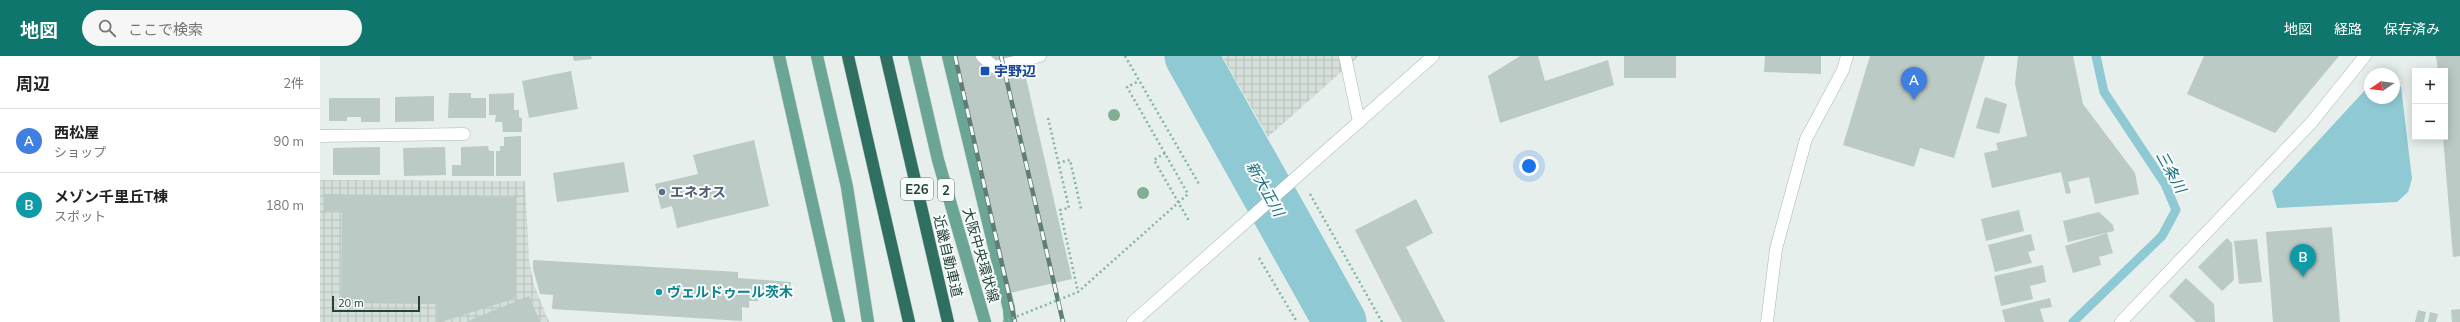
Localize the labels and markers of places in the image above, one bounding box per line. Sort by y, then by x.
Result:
place label: 宇野辺 [994,62,1036,80]
marker: 宇野辺 [979,65,991,77]
pin: A [1901,67,1927,100]
place label: エネオス [670,183,726,201]
marker: エネオス [657,187,667,197]
pin: B [2290,244,2316,277]
place label: ヴェルドゥール茨木 [667,283,793,301]
marker: ヴェルドゥール茨木 [654,287,664,297]

